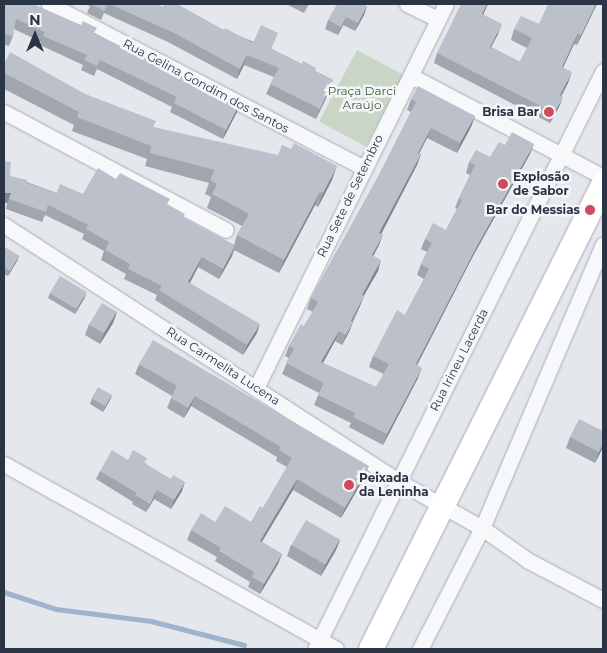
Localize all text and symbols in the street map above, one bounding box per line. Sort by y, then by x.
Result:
north arrow [10,10,60,60]
text: N [29,11,41,29]
street label: Rua Gelina Gondim dos Santos [121,36,291,136]
park label: Praça Darci Araújo [328,84,396,112]
place label: Brisa Bar [482,105,539,119]
marker: Brisa Bar [543,106,555,118]
street label: Rua Sete de Setembro [314,132,386,260]
place label: Explosão de Sabor [513,170,570,198]
marker: Explosão de Sabor [497,178,509,190]
place label: Bar do Messias [486,203,580,217]
marker: Bar do Messias [584,204,596,216]
street label: Rua Irineu Lacerda [427,306,491,414]
street label: Rua Carmelita Lucena [164,324,282,408]
place label: Peixada da Leninha [359,471,429,499]
marker: Peixada da Leninha [343,479,355,491]

